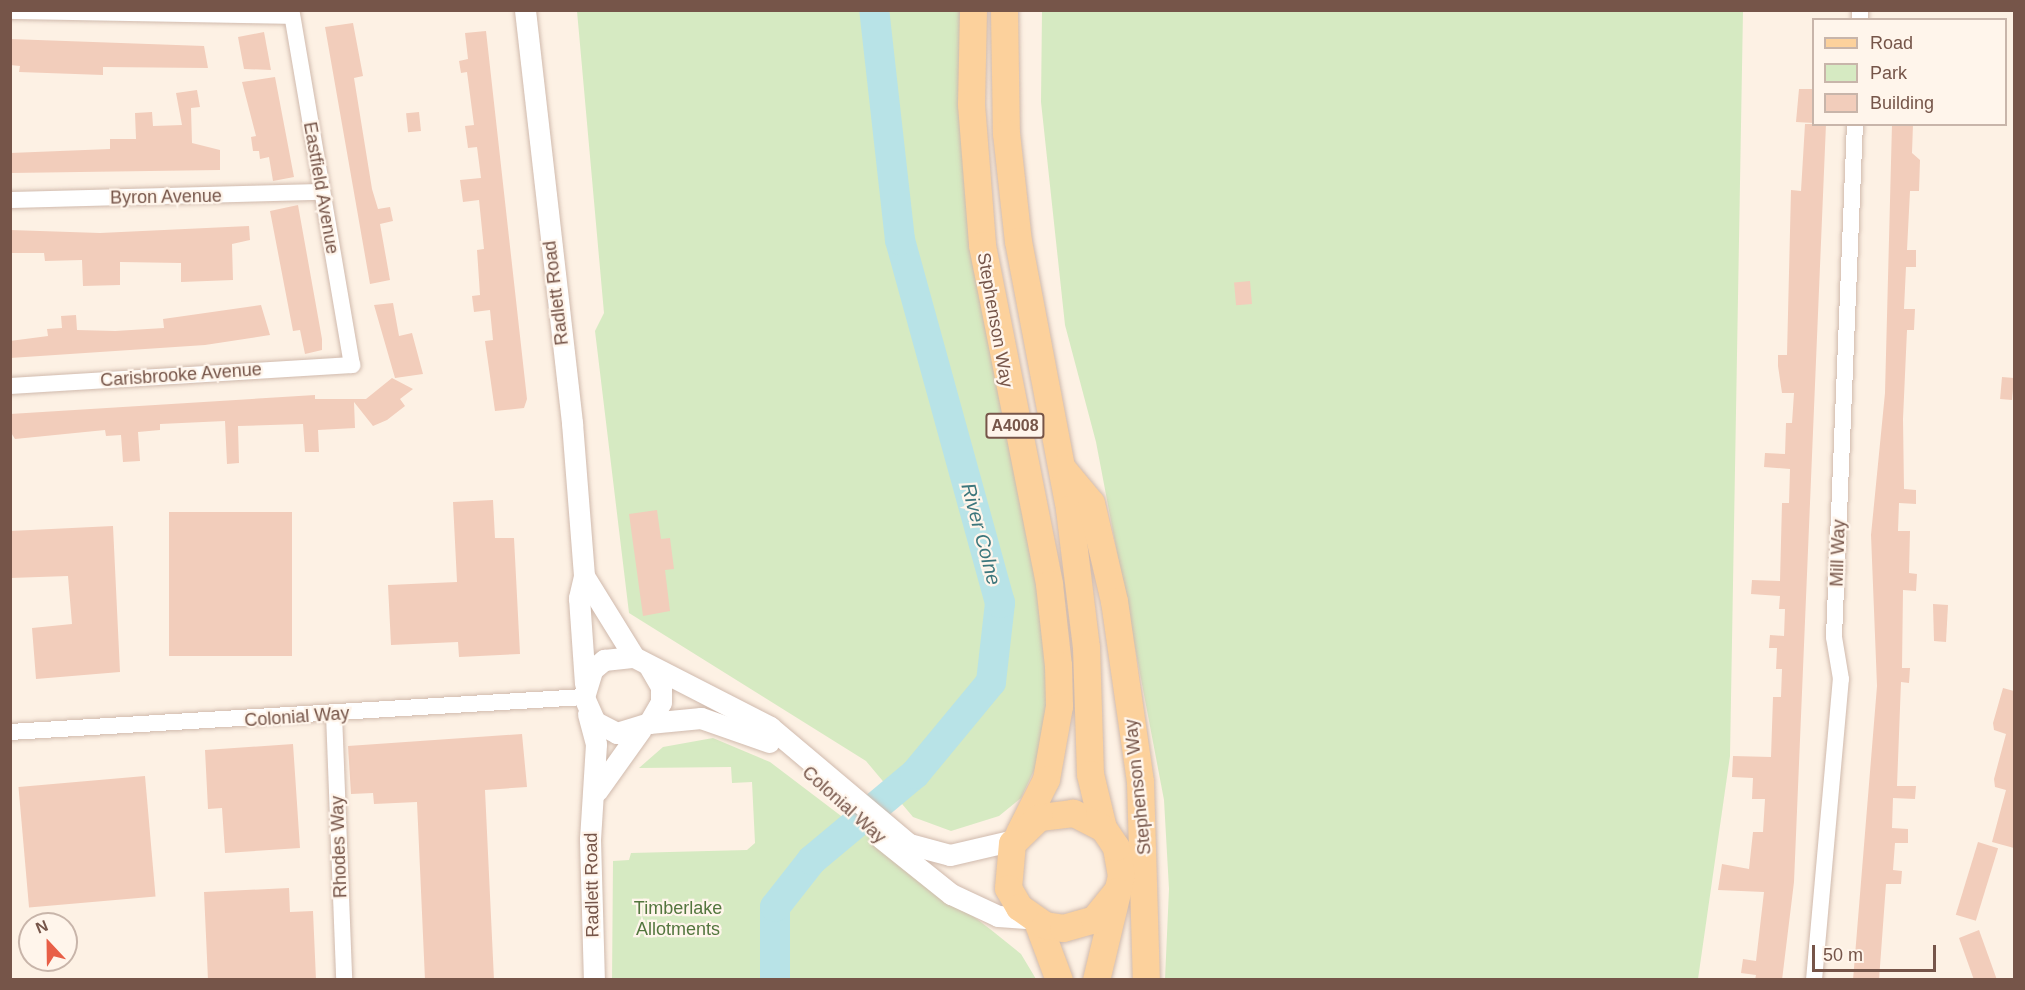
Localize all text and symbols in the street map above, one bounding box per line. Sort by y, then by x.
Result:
legend [1812,18,2007,126]
text: Road [1870,33,1913,53]
text: Park [1870,63,1907,83]
text: Building [1870,93,1934,113]
street label: Eastfield Avenue [299,120,343,256]
street label: Byron Avenue [109,185,223,209]
street label: Radlett Road [539,240,573,346]
street label: Stephenson Way [973,251,1017,389]
street label: Carisbrooke Avenue [99,359,263,391]
road number: A4008 [985,413,1045,439]
water label: River Colne [956,480,1006,588]
street label: Mill Way [1826,519,1850,587]
street label: Colonial Way [244,703,350,731]
street label: Stephenson Way [1120,718,1156,856]
street label: Colonial Way [798,762,890,848]
street label: Rhodes Way [326,795,352,899]
street label: Radlett Road [580,832,604,938]
park label: Timberlake Allotments [634,898,722,940]
north arrow [18,912,78,972]
text: N [33,917,50,937]
scale bar [1815,933,1940,971]
text: 50 m [1823,945,1863,965]

